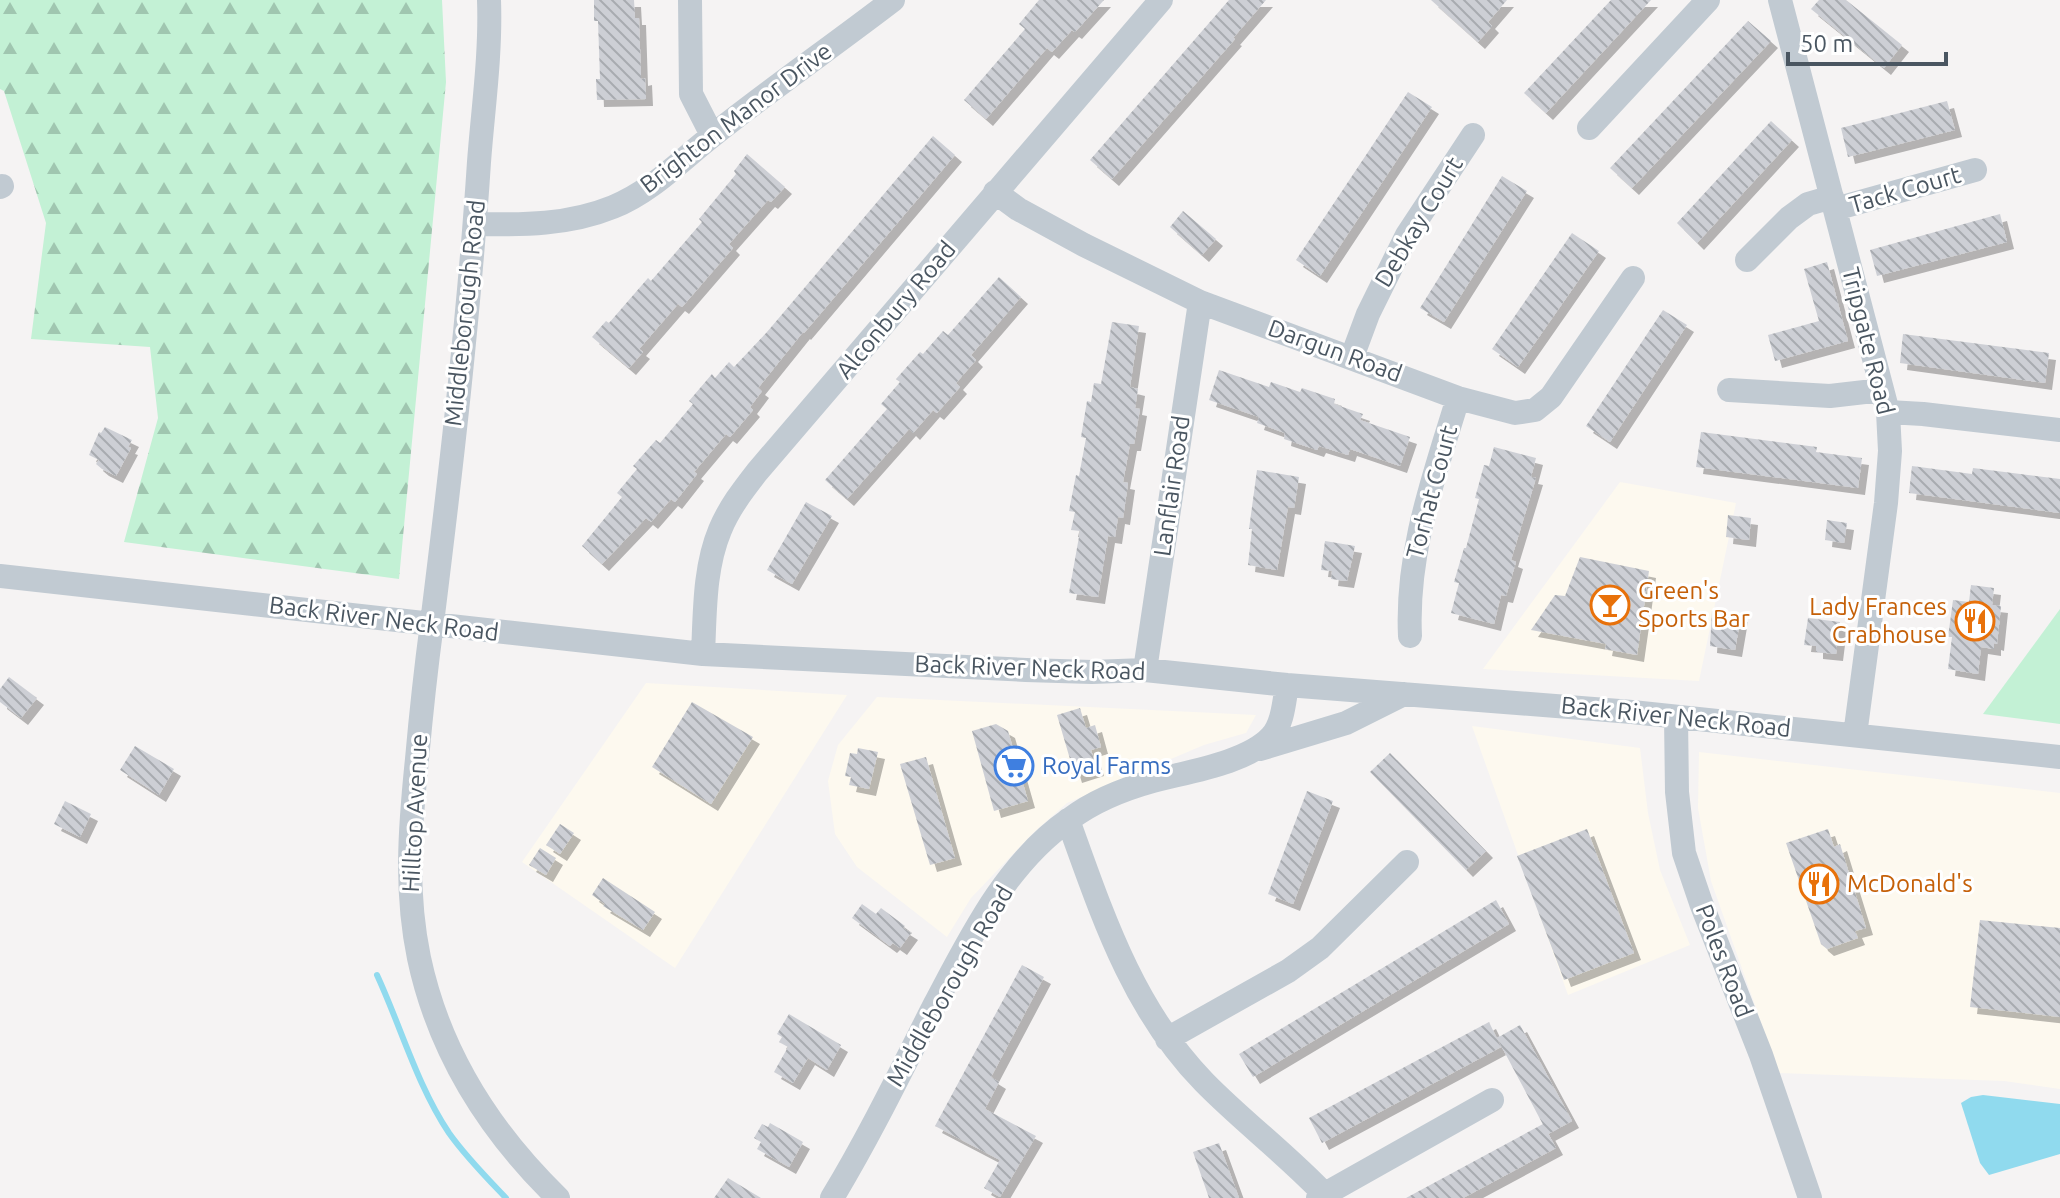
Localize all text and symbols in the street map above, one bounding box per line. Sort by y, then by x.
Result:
scale bar [1788,16,1946,66]
text: 50 m [1800,30,1853,57]
street label: Brighton Manor Drive [635,37,837,198]
street label: Debkay Court [1369,151,1468,292]
street label: Tack Court [1846,161,1964,218]
street label: Middleborough Road [439,198,490,428]
street label: Alconbury Road [830,236,961,384]
street label: Tripgate Road [1837,264,1900,417]
street label: Dargun Road [1265,314,1406,387]
street label: Lanflair Road [1148,414,1195,558]
street label: Torhat Court [1401,422,1462,562]
place label: Green's Sports Bar [1638,577,1750,632]
bar icon: Green's Sports Bar [1589,584,1631,626]
street label: Back River Neck Road [268,591,500,646]
place label: Lady Frances Crabhouse [1809,593,1947,648]
restaurant icon: Lady Frances Crabhouse [1954,600,1996,642]
street label: Back River Neck Road [914,650,1146,685]
street label: Back River Neck Road [1560,691,1792,742]
street label: Hilltop Avenue [397,733,432,893]
supermarket icon: Royal Farms [993,745,1035,787]
place label: Royal Farms [1042,752,1171,779]
restaurant icon: McDonald's [1798,863,1840,905]
place label: McDonald's [1847,870,1973,897]
street label: Middleborough Road [881,880,1018,1091]
street label: Poles Road [1691,900,1758,1021]

